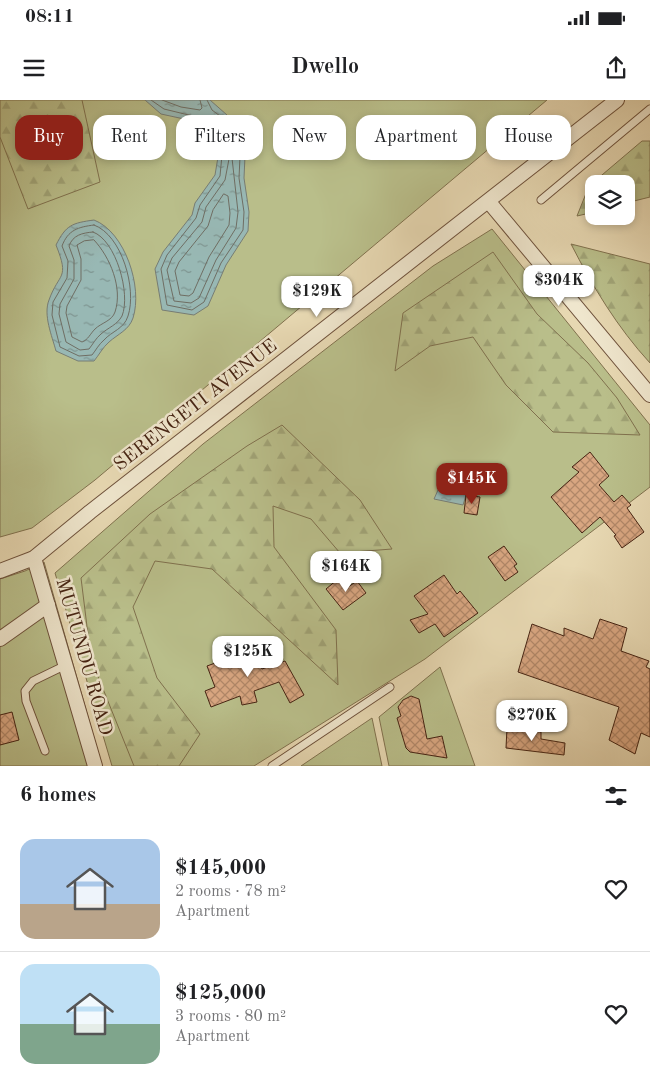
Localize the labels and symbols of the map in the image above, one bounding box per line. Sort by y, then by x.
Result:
pin: $304K [524,264,594,307]
pin: $129K [282,276,352,318]
street label: SERENGETI AVENUE [111,337,281,475]
pin: $145K [437,462,507,505]
pin: $164K [311,550,381,593]
street label: MUTUNDU ROAD [51,576,115,738]
pin: $125K [213,636,283,678]
pin: $270K [497,700,567,742]

